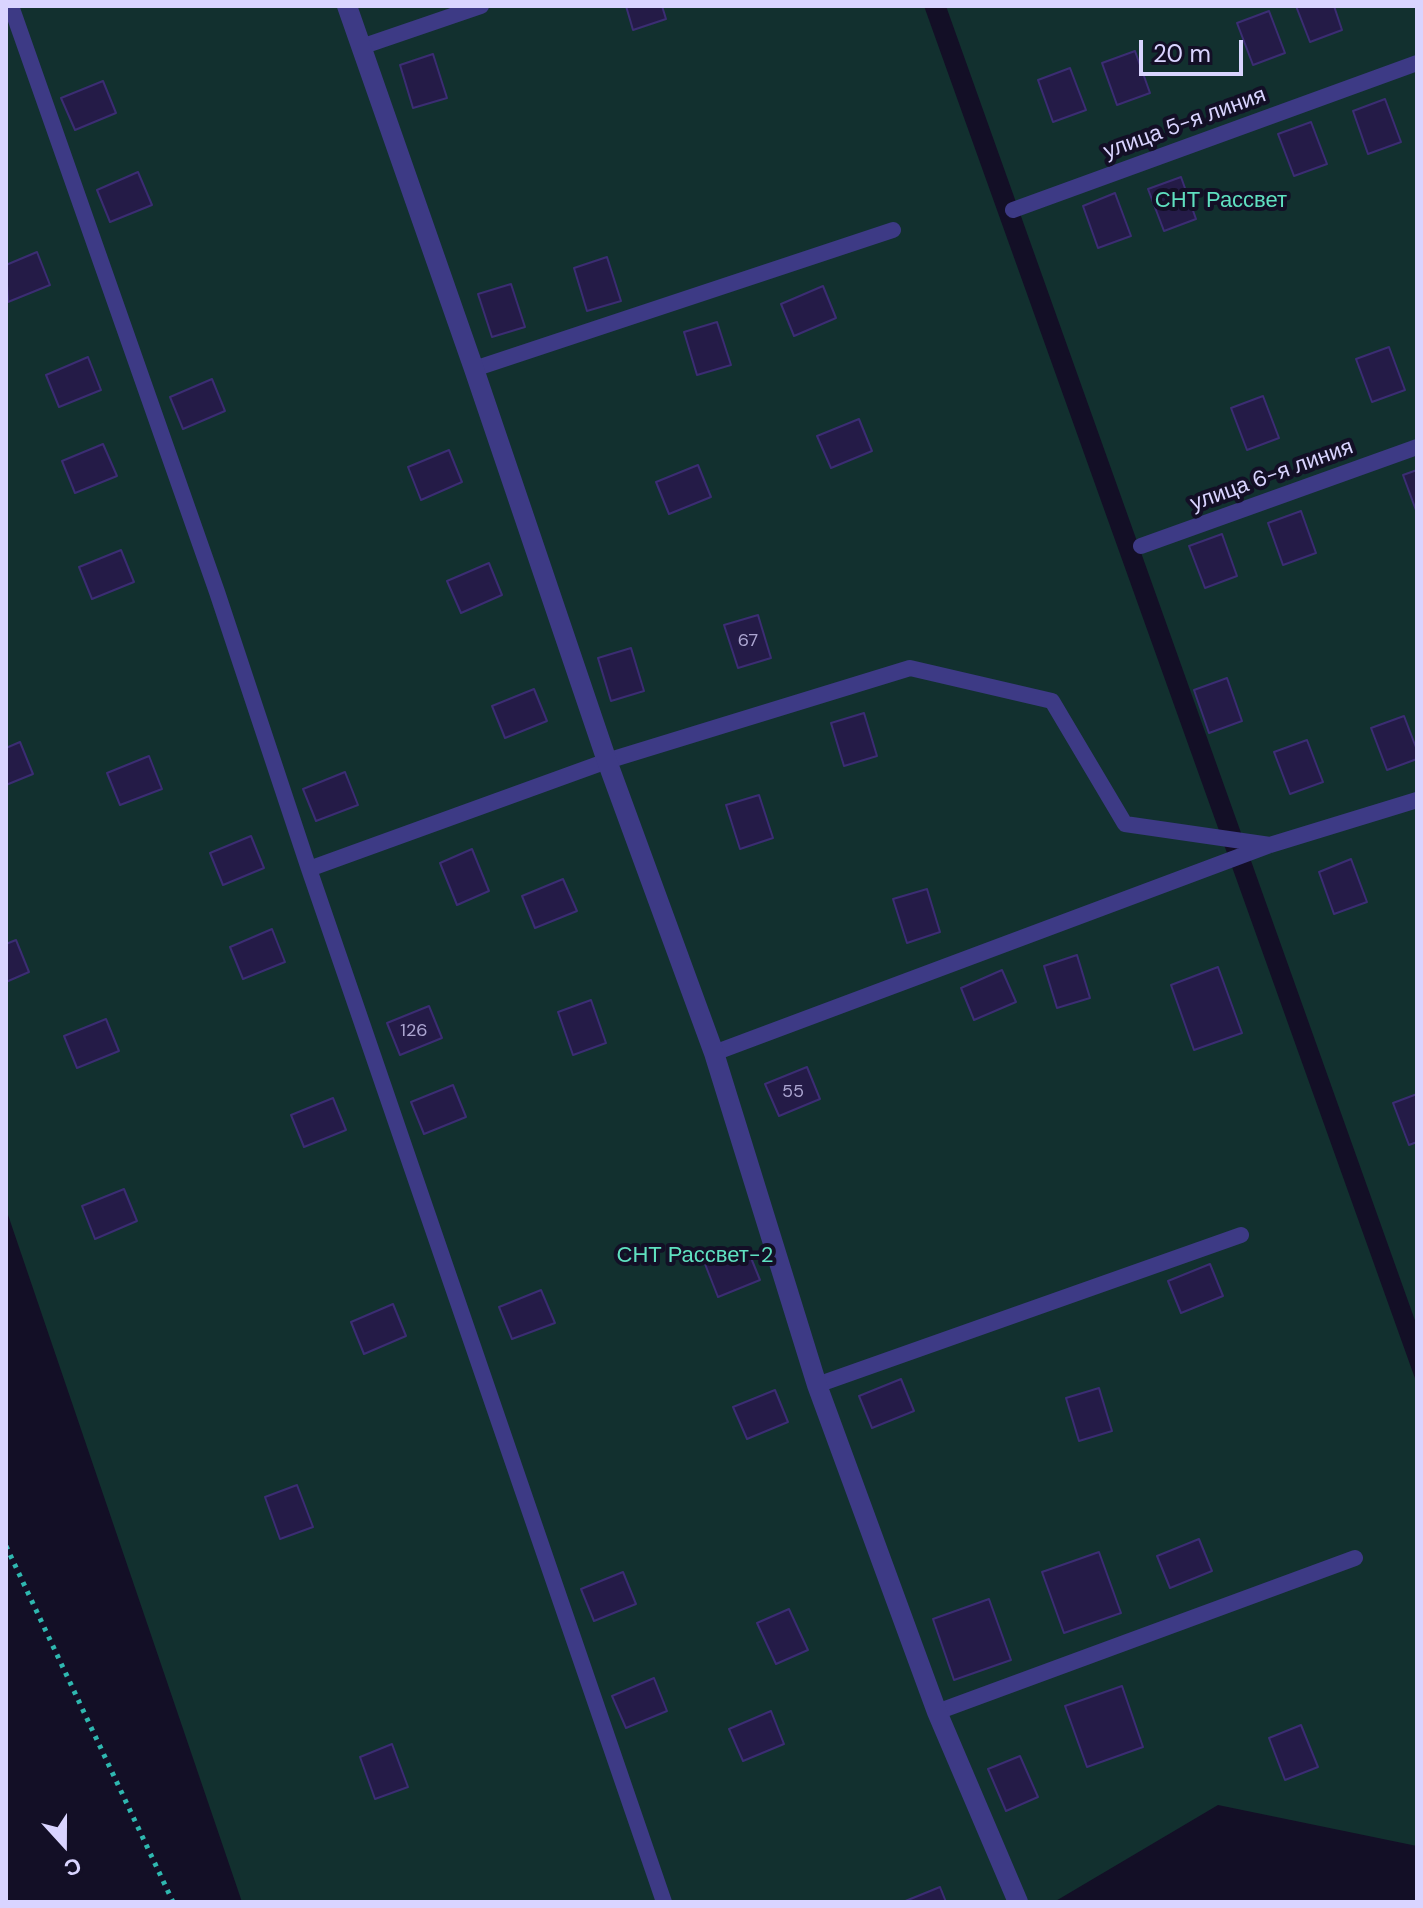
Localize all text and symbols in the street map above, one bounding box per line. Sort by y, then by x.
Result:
scale bar [1143,24,1247,74]
text: 20 m [1153,38,1211,69]
street label: улица 5-я линия [1100,82,1270,166]
park label: СНТ Рассвет [1155,188,1287,214]
street label: улица 6-я линия [1187,434,1357,518]
house number: 67 [738,630,758,652]
house number: 126 [400,1020,428,1042]
house number: 55 [782,1081,804,1103]
park label: СНТ Рассвет-2 [617,1243,773,1269]
north arrow [24,1804,104,1884]
text: С [60,1850,85,1883]

